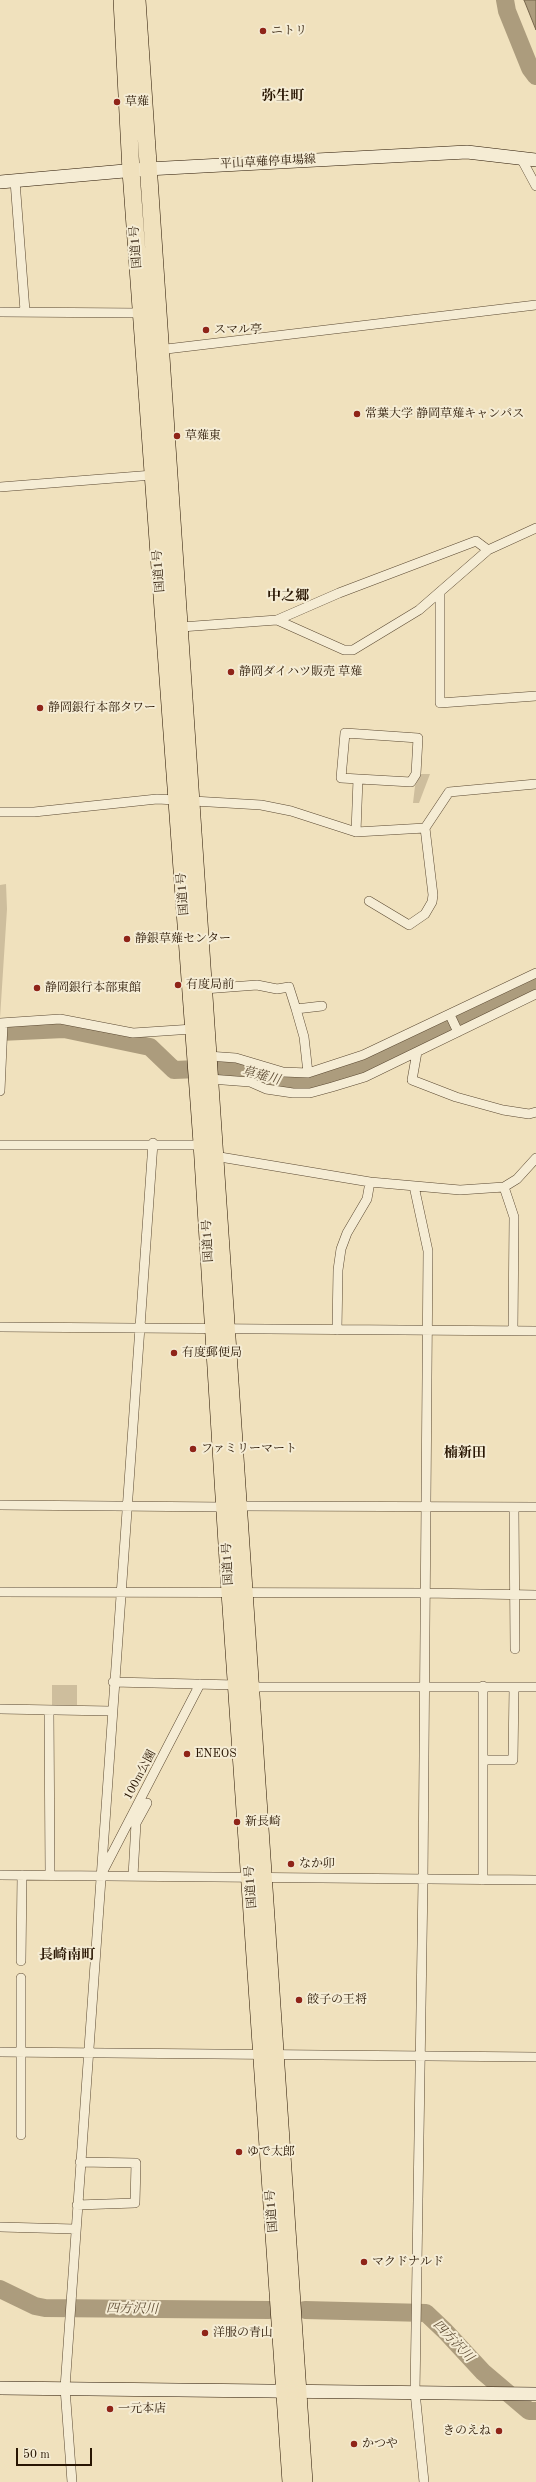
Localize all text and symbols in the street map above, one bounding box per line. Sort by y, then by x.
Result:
place label: ニトリ [271,24,307,38]
marker: ニトリ [258,26,268,36]
district label: 弥生町 [262,88,304,104]
place label: 草薙 [125,95,149,109]
marker: 草薙 [112,97,122,107]
street label: 平山草薙停車場線 [220,152,316,172]
street label: 国道1号 [127,225,145,269]
place label: スマル亭 [214,323,262,337]
marker: スマル亭 [201,325,211,335]
place label: 常葉大学 静岡草薙キャンパス [365,407,524,421]
marker: 常葉大学 静岡草薙キャンパス [352,409,362,419]
place label: 草薙東 [185,429,221,443]
marker: 草薙東 [172,431,182,441]
street label: 国道1号 [150,549,168,593]
district label: 中之郷 [267,588,309,604]
place label: 静岡ダイハツ販売 草薙 [239,665,362,679]
marker: 静岡ダイハツ販売 草薙 [226,667,236,677]
place label: 静岡銀行本部タワー [48,701,156,715]
marker: 静岡銀行本部タワー [35,703,45,713]
street label: 国道1号 [174,872,192,916]
place label: 静銀草薙センター [135,932,231,946]
marker: 静銀草薙センター [122,934,132,944]
place label: 有度局前 [186,978,234,992]
marker: 有度局前 [173,980,183,990]
place label: 静岡銀行本部東館 [45,981,141,995]
marker: 静岡銀行本部東館 [32,983,42,993]
water label: 草薙川 [240,1064,282,1088]
street label: 国道1号 [200,1219,216,1263]
place label: 有度郵便局 [182,1346,242,1360]
marker: 有度郵便局 [169,1348,179,1358]
place label: ファミリーマート [201,1442,297,1456]
marker: ファミリーマート [188,1444,198,1454]
district label: 楠新田 [444,1445,486,1461]
street label: 国道1号 [220,1542,236,1586]
place label: ENEOS [195,1747,237,1761]
street label: 100m公園 [121,1748,159,1802]
marker: ENEOS [182,1749,192,1759]
place label: 新長崎 [245,1815,281,1829]
marker: 新長崎 [232,1817,242,1827]
place label: なか卯 [299,1857,335,1871]
marker: なか卯 [286,1859,296,1869]
street label: 国道1号 [242,1865,260,1909]
district label: 長崎南町 [39,1947,95,1963]
place label: 餃子の王将 [307,1993,367,2007]
marker: 餃子の王将 [294,1995,304,2005]
place label: ゆで太郎 [247,2145,295,2159]
marker: ゆで太郎 [234,2147,244,2157]
street label: 国道1号 [263,2189,281,2233]
place label: マクドナルド [372,2255,444,2269]
marker: マクドナルド [359,2257,369,2267]
water label: 四方沢川 [106,2301,158,2317]
water label: 四方沢川 [429,2317,477,2365]
place label: 洋服の青山 [213,2326,273,2340]
marker: 洋服の青山 [200,2328,210,2338]
place label: 一元本店 [118,2402,166,2416]
marker: 一元本店 [105,2404,115,2414]
place label: きのえね [443,2424,491,2438]
marker: きのえね [494,2426,504,2436]
place label: かつや [362,2437,398,2451]
marker: かつや [349,2439,359,2449]
scale bar [18,2440,94,2466]
text: 50 m [23,2449,50,2461]

